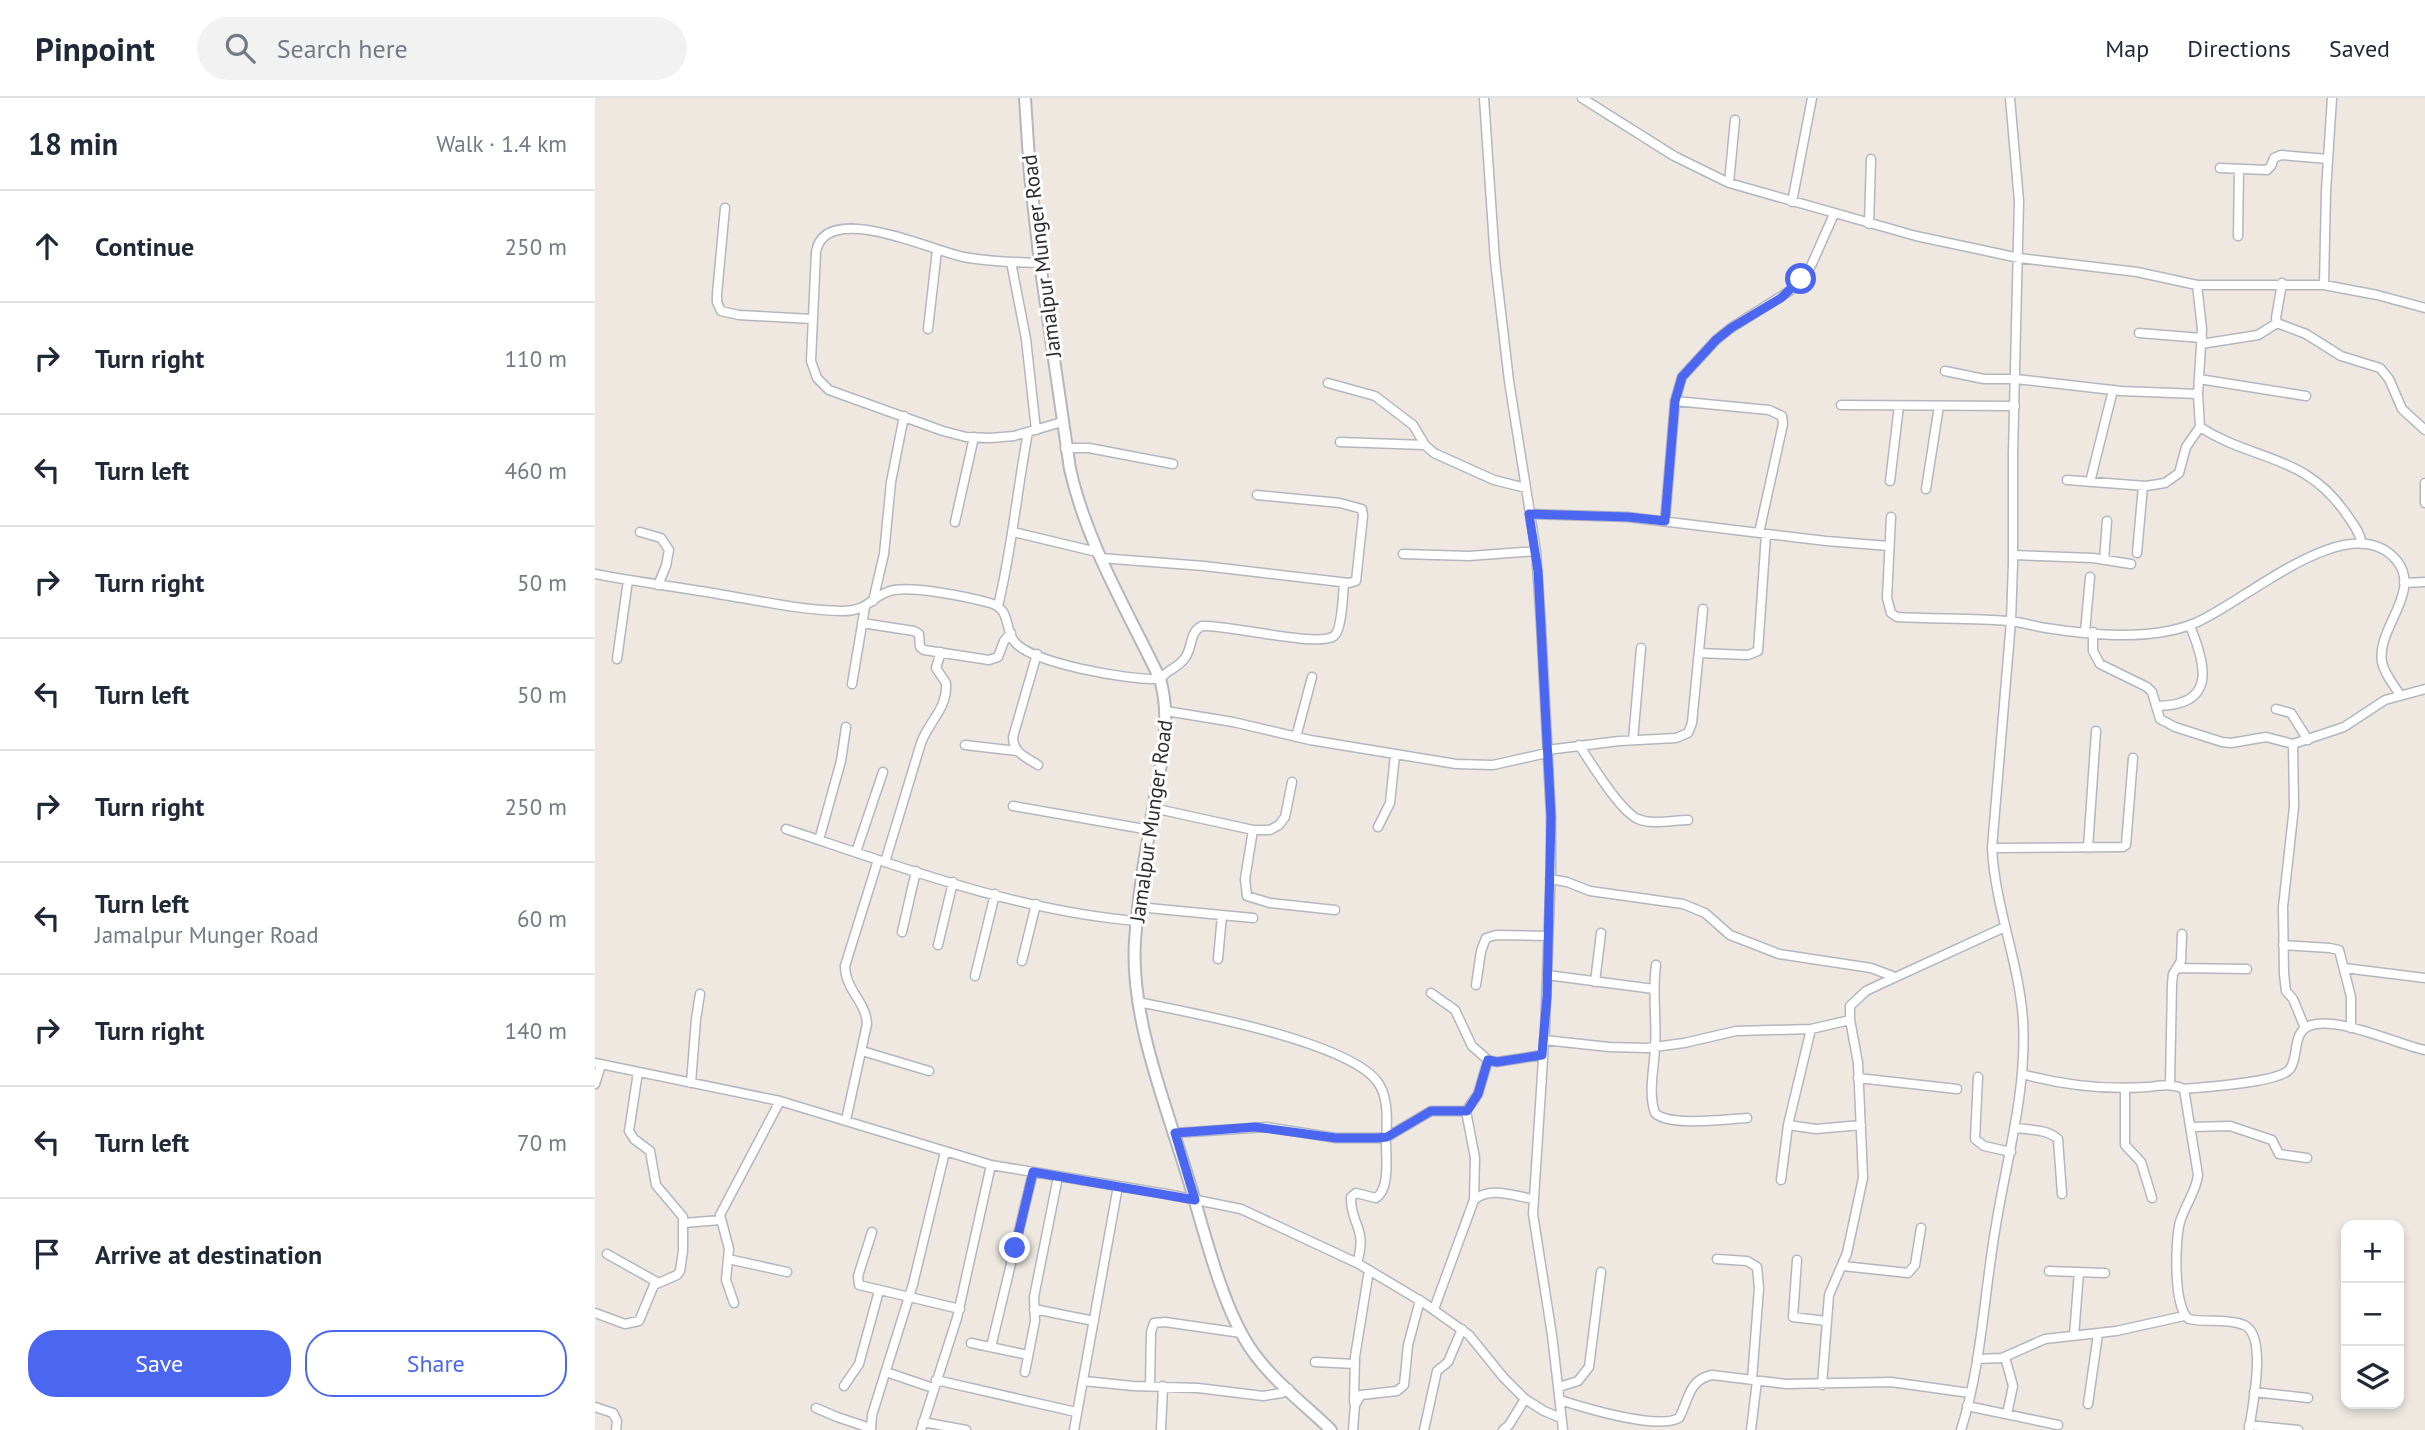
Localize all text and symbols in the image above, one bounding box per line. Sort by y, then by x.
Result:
search box [197,17,687,80]
text: Pinpoint [35,27,155,70]
icon: search [221,29,259,67]
text: Search here [277,32,408,65]
text: Map [2105,33,2149,64]
text: Directions [2187,33,2291,64]
text: Saved [2329,33,2390,64]
text: 18 min [28,124,118,163]
text: Walk · 1.4 km [436,129,567,158]
street label: Jamalpur Munger Road [1015,153,1067,360]
icon: ahead [28,227,66,265]
text: Continue [95,230,194,263]
text: 250 m [505,232,567,261]
route start [1785,263,1816,294]
icon: right [28,339,66,377]
text: Turn right [95,342,204,375]
text: 110 m [505,344,567,373]
icon: left [28,451,66,489]
text: Turn left [95,454,189,487]
text: 460 m [505,456,567,485]
icon: right [28,563,66,601]
text: Turn right [95,566,204,599]
text: 50 m [517,568,567,597]
icon: left [28,675,66,713]
text: Turn left [95,678,189,711]
text: 50 m [517,680,567,709]
street label: Jamalpur Munger Road [1123,718,1179,925]
icon: right [28,787,66,825]
text: Turn right [95,790,204,823]
text: 250 m [505,792,567,821]
text: Turn left [95,887,189,920]
icon: left [28,899,66,937]
text: 60 m [517,904,567,933]
text: Jamalpur Munger Road [95,920,319,949]
icon: right [28,1011,66,1049]
text: Turn right [95,1014,204,1047]
text: 140 m [505,1016,567,1045]
icon: left [28,1123,66,1161]
text: Turn left [95,1126,189,1159]
text: 70 m [517,1128,567,1157]
map controls [2341,1220,2404,1409]
button: + [2341,1220,2404,1283]
route end [999,1232,1030,1263]
icon: arrive [28,1235,66,1273]
text: Arrive at destination [95,1238,322,1271]
button: − [2341,1283,2404,1346]
button: Save [28,1330,291,1397]
button: Share [305,1330,567,1397]
button: layers [2341,1346,2404,1409]

